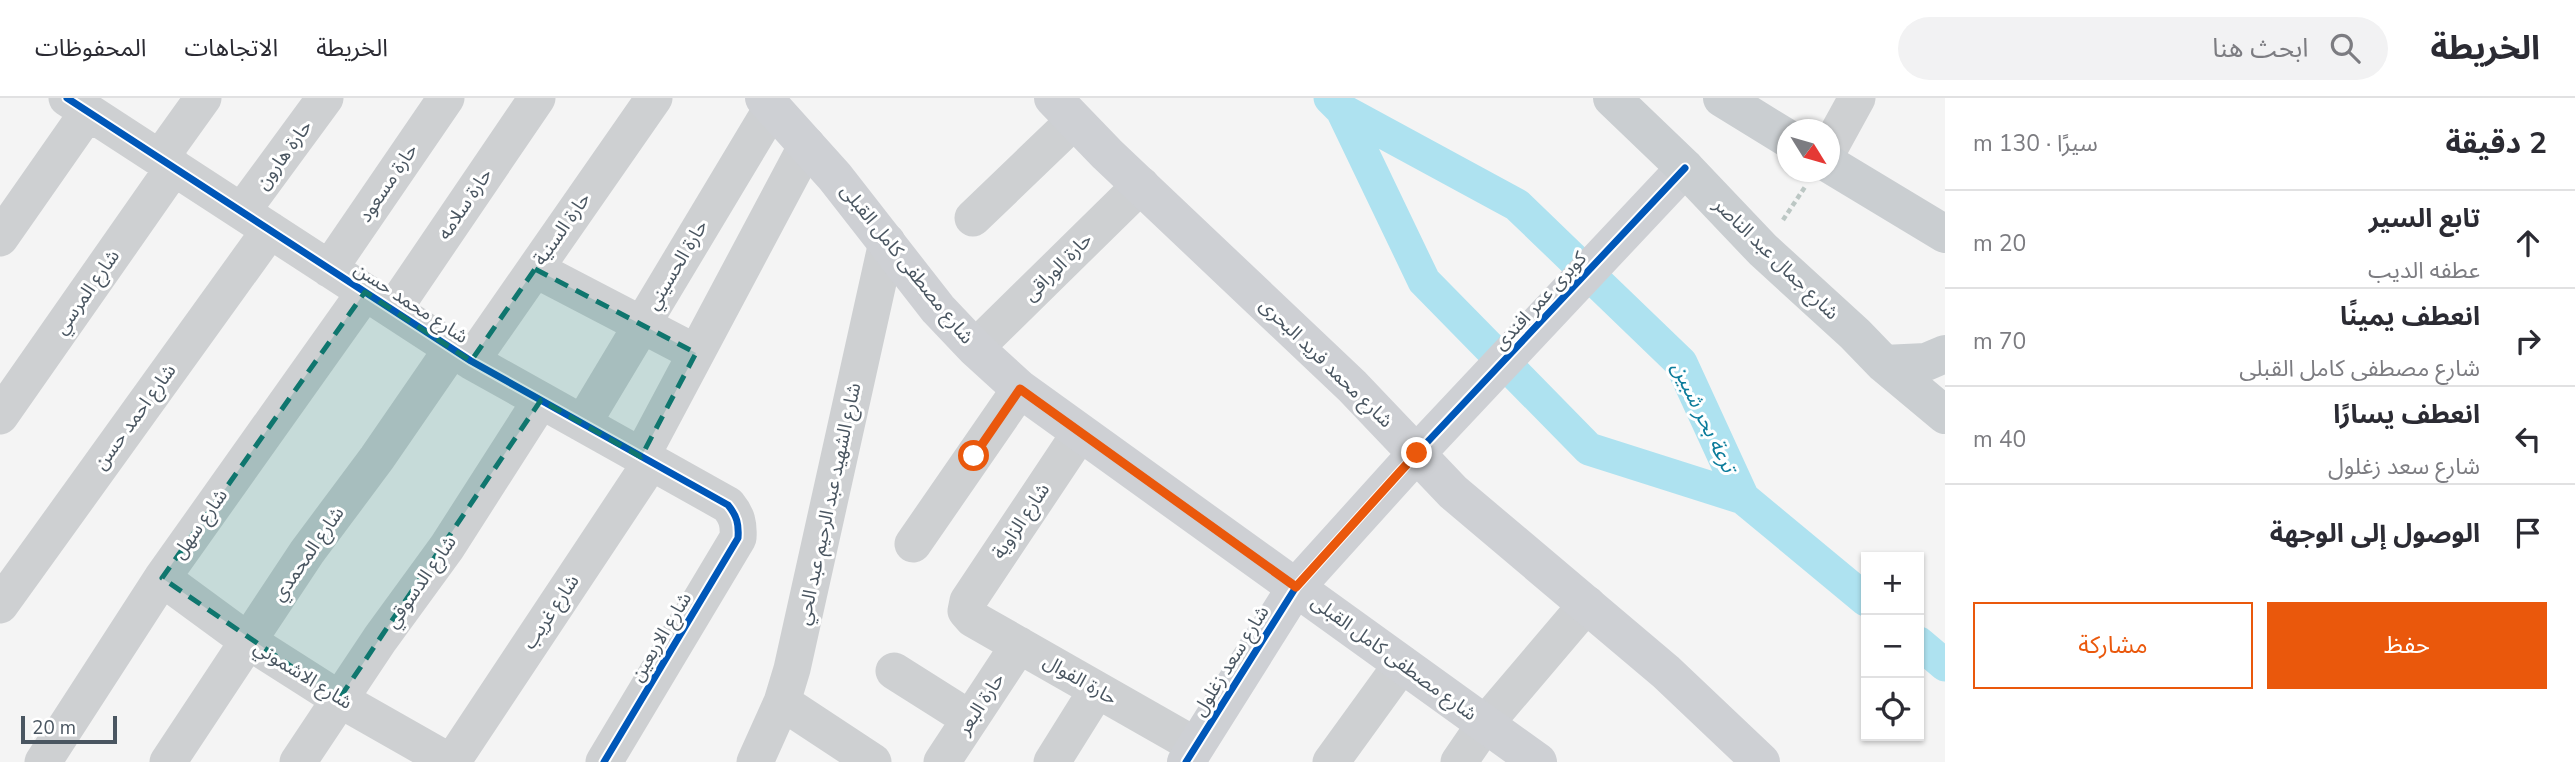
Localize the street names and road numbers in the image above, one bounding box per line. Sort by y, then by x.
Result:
street label: حارة هارون [250,115,318,195]
street label: حارة مسعود [352,139,424,227]
street label: حارة سلامه [432,163,498,245]
street label: شارع مصطفى كامل القبلى [834,179,980,349]
street label: حارة السنية [527,187,597,271]
street label: شارع جمال عبد الناصر [1707,192,1844,326]
street label: حارة الحسيني [640,215,715,316]
street label: حارة الوراقى [1018,227,1098,307]
street label: شارع المرسي [48,244,127,340]
street label: كوبرى عمر افندى [1488,245,1593,356]
street label: شارع محمد حسن [349,256,473,350]
street label: شارع محمد فريد البحرى [1254,292,1398,434]
street label: شارع احمد حسن [88,359,182,475]
street label: شارع الشهيد عبد الرحيم عبد الحي [791,381,869,628]
street label: شارع الزاوية [986,478,1056,564]
street label: شارع سهل [166,484,234,564]
street label: شارع المحمدي [266,501,351,607]
street label: شارع الدسوقي [379,530,464,634]
street label: شارع غريب [516,570,586,654]
street label: شارع الاربعين [624,587,698,687]
street label: شارع مصطفى كامل القبلى [1306,589,1482,727]
street label: شارع سعد زغلول [1187,601,1275,721]
street label: شارع الاشموني [248,634,357,717]
street label: حارة الفوال [1038,648,1122,712]
street label: حارة البعر [951,668,1011,741]

